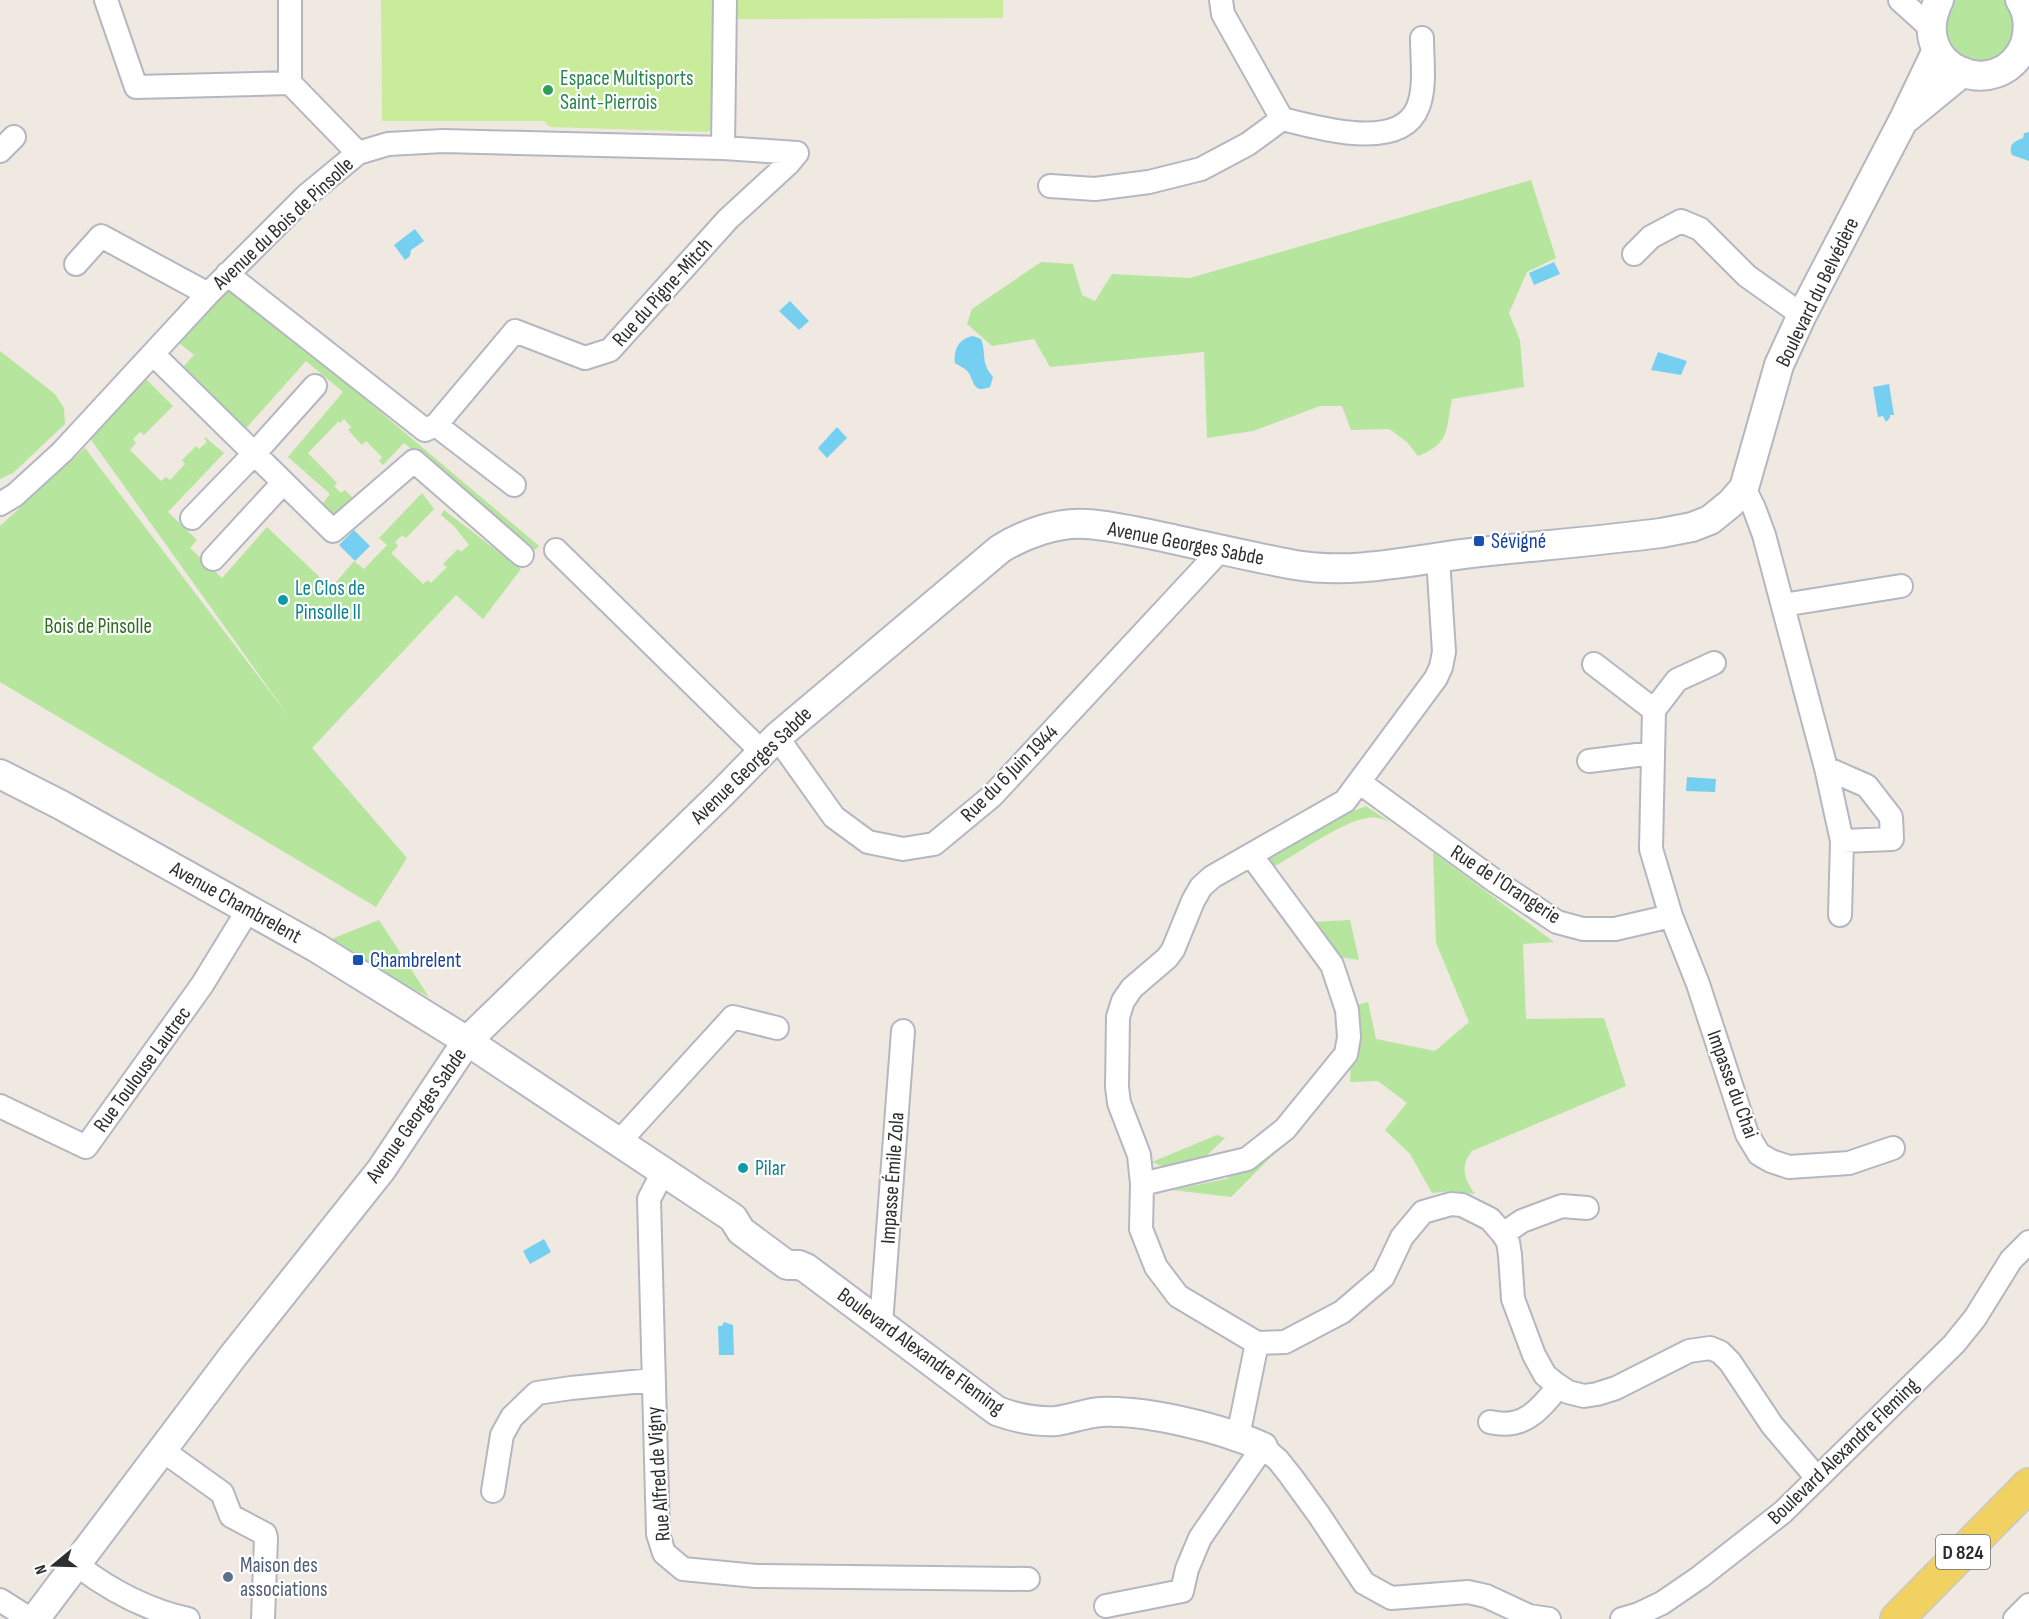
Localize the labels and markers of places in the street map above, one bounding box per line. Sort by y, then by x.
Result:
place label: Espace Multisports Saint-Pierrois [560,66,694,115]
marker: Espace Multisports Saint-Pierrois [541,83,555,97]
place label: Sévigné [1491,529,1546,554]
marker: Sévigné [1472,534,1486,548]
place label: Le Clos de Pinsolle II [295,576,365,625]
marker: Le Clos de Pinsolle II [276,593,290,607]
place label: Chambrelent [370,948,461,973]
marker: Chambrelent [351,953,365,967]
place label: Pilar [755,1156,786,1181]
marker: Pilar [736,1161,750,1175]
place label: Maison des associations [240,1553,328,1602]
marker: Maison des associations [221,1570,235,1584]

